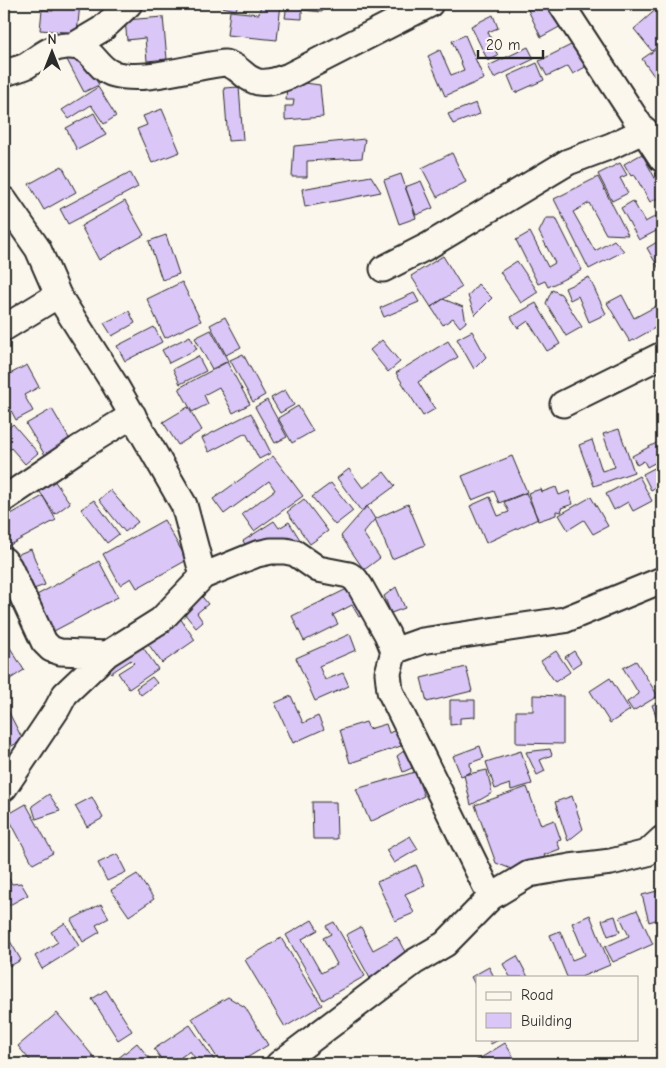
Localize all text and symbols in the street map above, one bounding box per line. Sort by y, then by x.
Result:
north arrow [28,28,78,78]
scale bar [478,28,544,60]
text: N [47,31,57,48]
text: 20 m [486,36,520,54]
legend [476,976,638,1040]
text: Road [521,986,553,1004]
text: Building [521,1012,572,1030]

